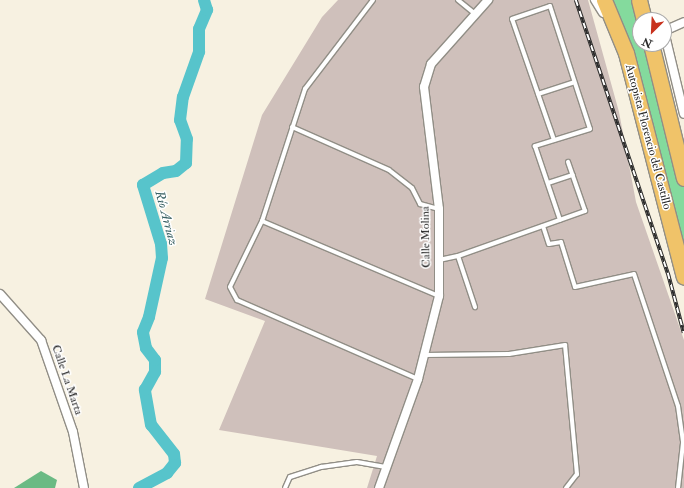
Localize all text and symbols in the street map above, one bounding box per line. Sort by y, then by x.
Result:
north arrow [632,12,672,52]
text: N [640,35,654,50]
street label: Autopista Florencio del Castillo [622,63,674,211]
water label: Río Arriaz [151,189,181,247]
street label: Calle Molina [418,206,434,268]
street label: Calle La Marta [48,343,86,417]

